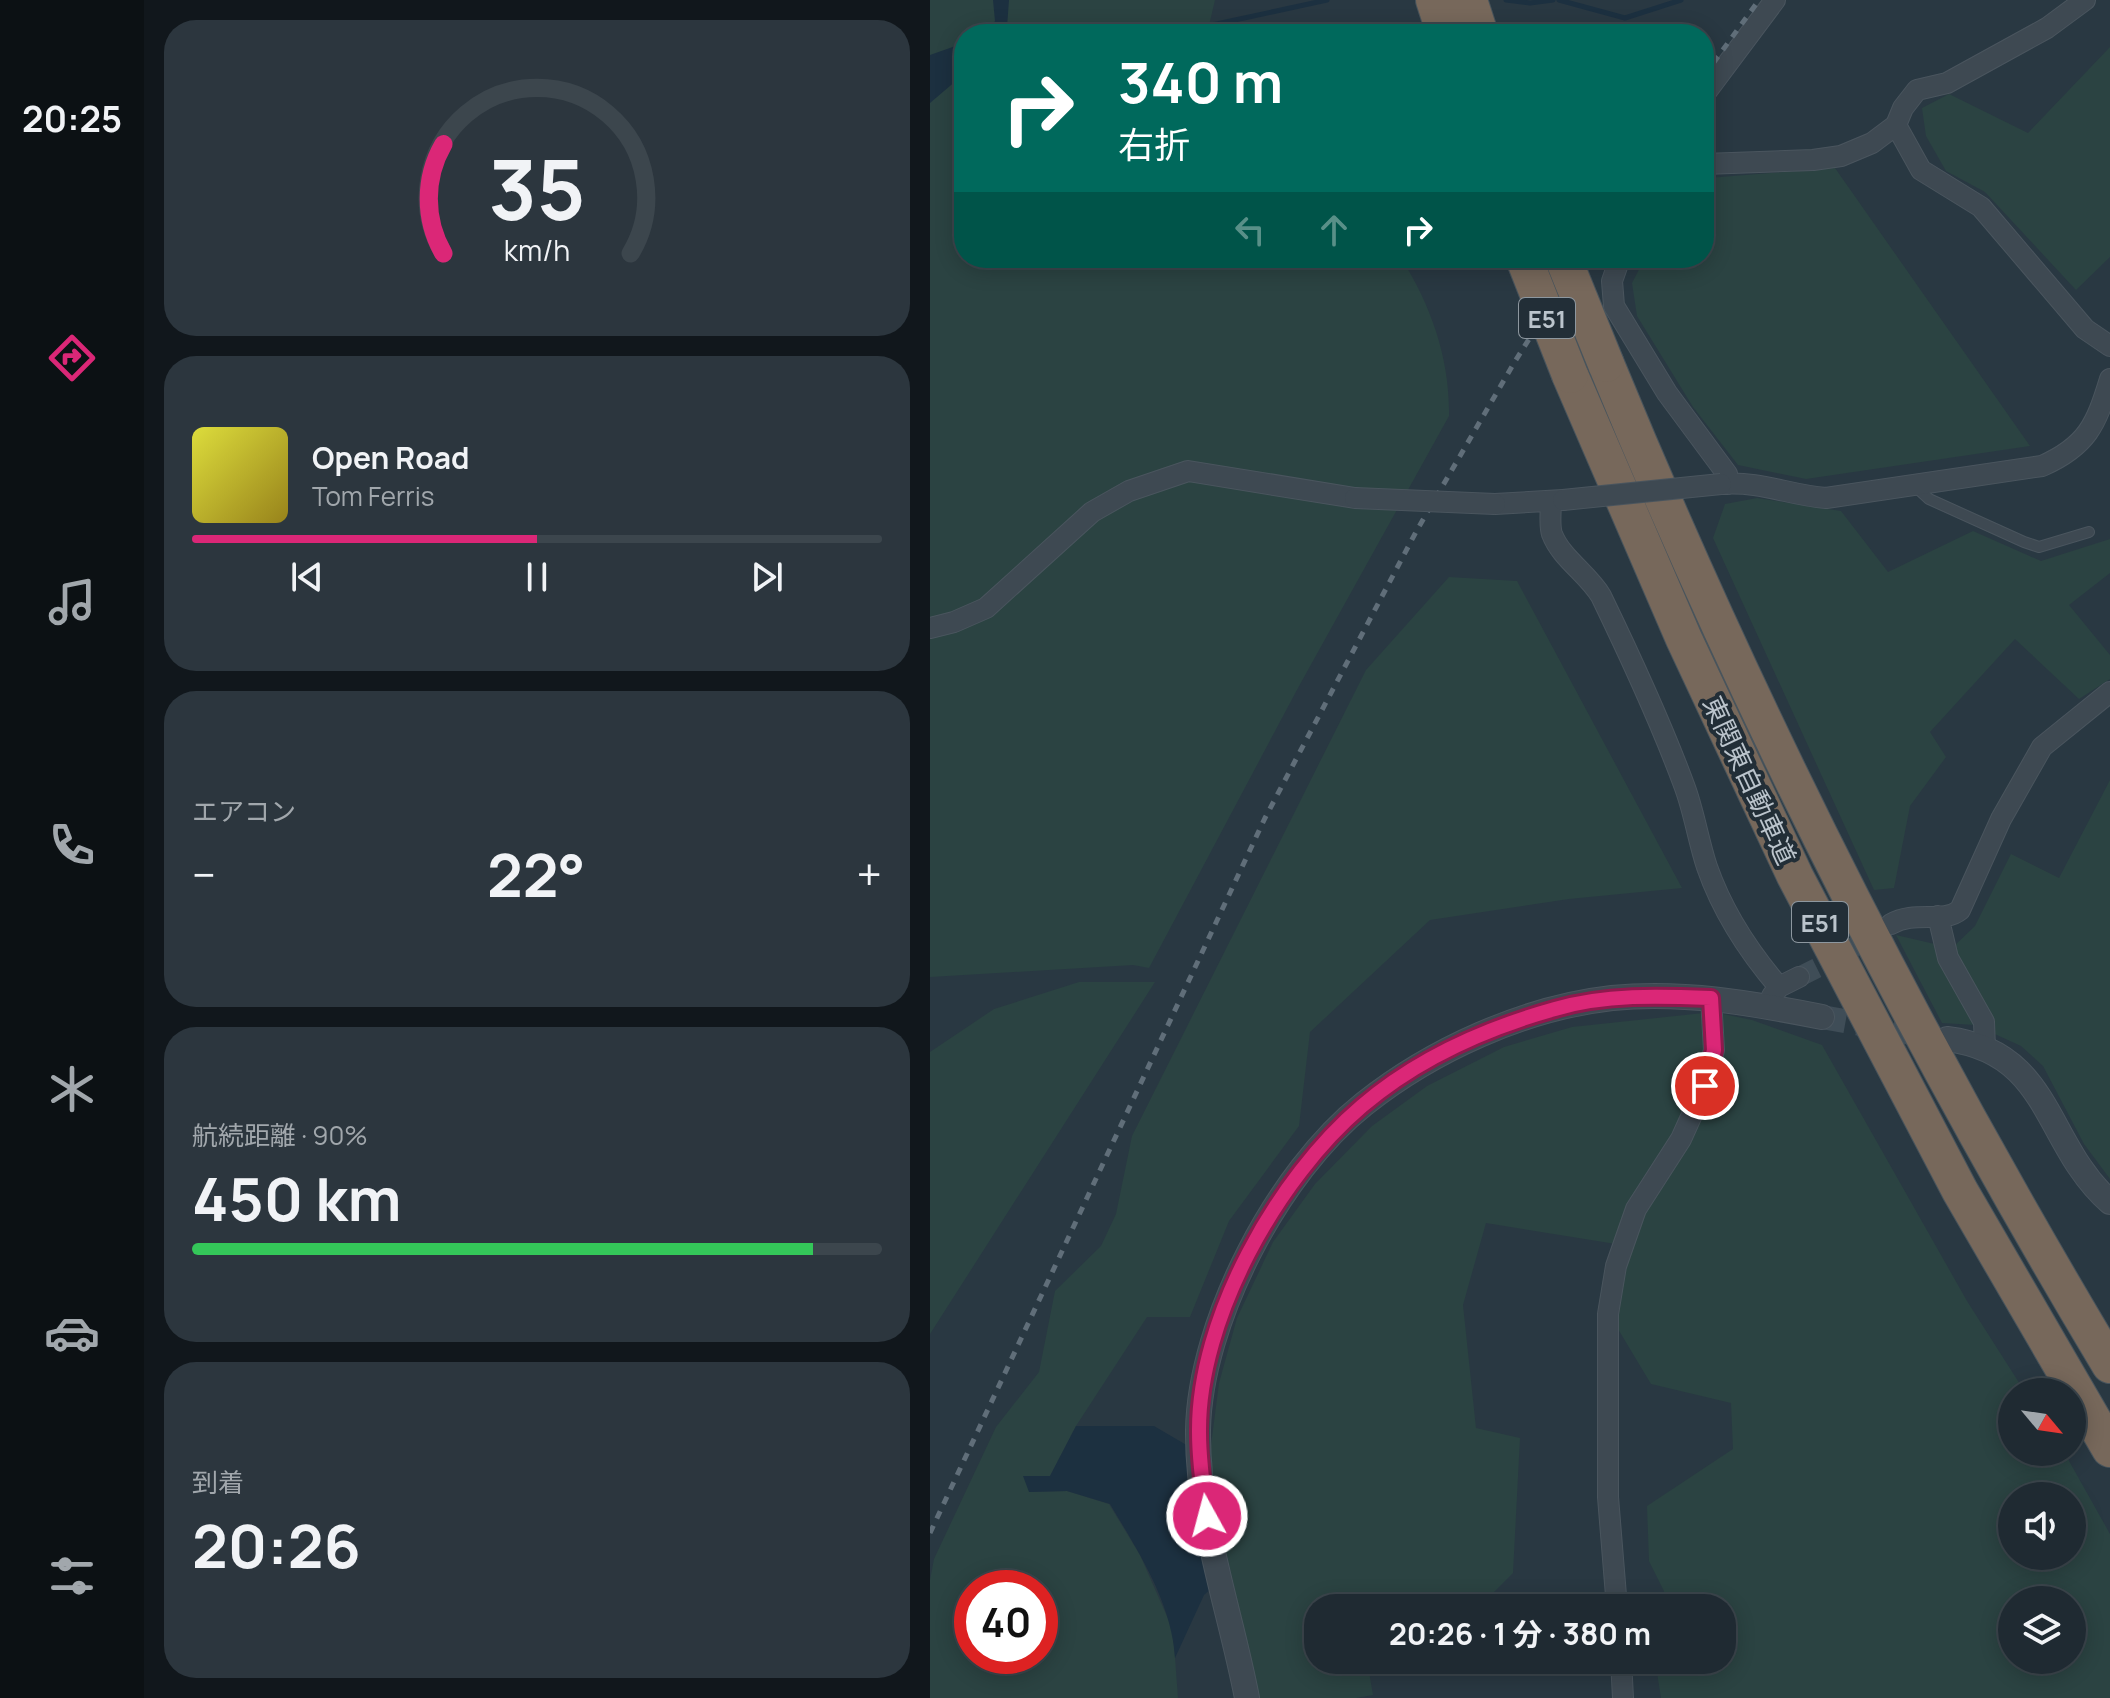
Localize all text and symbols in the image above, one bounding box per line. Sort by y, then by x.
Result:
text: 340 m [1118,43,1283,120]
icon: right [986,56,1090,160]
text: 20:25 [22,94,122,143]
text: 右折 [1118,120,1190,169]
text: 35 [488,130,586,244]
icon: left [1228,208,1272,252]
icon: ahead [1312,208,1356,252]
icon: right [1396,208,1440,252]
text: km/h [504,231,570,270]
road number: E51 [1519,298,1575,338]
icon: directions [44,330,100,386]
text: Open Road [312,437,469,478]
text: Tom Ferris [312,478,434,514]
icon: previous [285,555,329,599]
icon: pause [515,555,559,599]
icon: next [745,555,789,599]
icon: music [44,574,100,630]
street label: 東関東自動車道 [1695,690,1805,870]
text: エアコン [192,793,296,829]
icon: phone [44,817,100,873]
text: 22° [487,833,585,915]
text: − [192,844,216,904]
text: + [857,844,882,904]
road number: E51 [1792,902,1848,942]
pin [1671,1052,1739,1120]
icon: climate [44,1061,100,1117]
icon: arrive [1683,1064,1727,1108]
text: 航続距離 · 90% [192,1117,368,1153]
text: 450 km [192,1157,401,1239]
icon: car [44,1305,100,1361]
north arrow [1998,1378,2086,1466]
map controls [1998,1378,2086,1674]
text: 到着 [192,1464,244,1500]
position arrow [1165,1474,1249,1558]
button: sound [1998,1482,2086,1570]
text: 20:26 [192,1504,361,1586]
icon: filters [44,1548,100,1604]
speed limit sign: 40 [954,1570,1058,1674]
button: layers [1998,1586,2086,1674]
text: 20:26 · 1 分 · 380 m [1389,1613,1651,1654]

